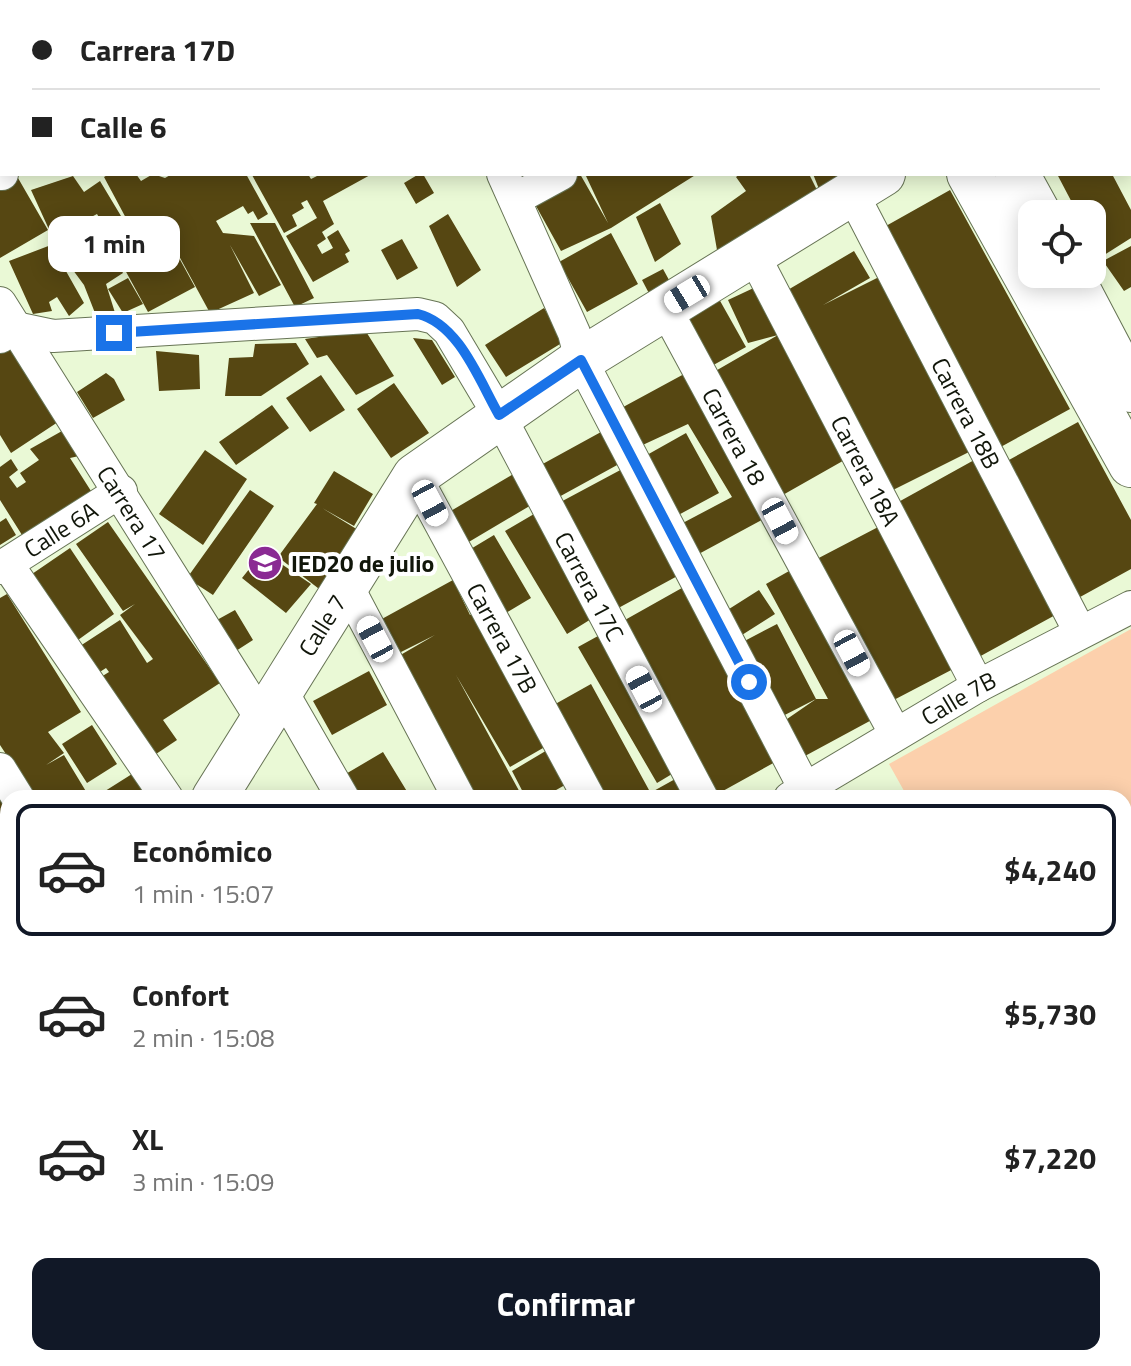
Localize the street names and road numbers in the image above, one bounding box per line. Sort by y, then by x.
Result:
street label: Carrera 18B [922,351,1010,475]
street label: Carrera 18 [693,381,776,492]
street label: Carrera 18A [822,409,909,532]
street label: Carrera 17 [88,458,175,567]
street label: Calle 6A [17,492,105,566]
street label: Carrera 17C [546,525,634,647]
street label: Carrera 17B [458,576,547,700]
street label: Calle 7 [289,587,355,663]
street label: Calle 7B [914,662,1002,734]

